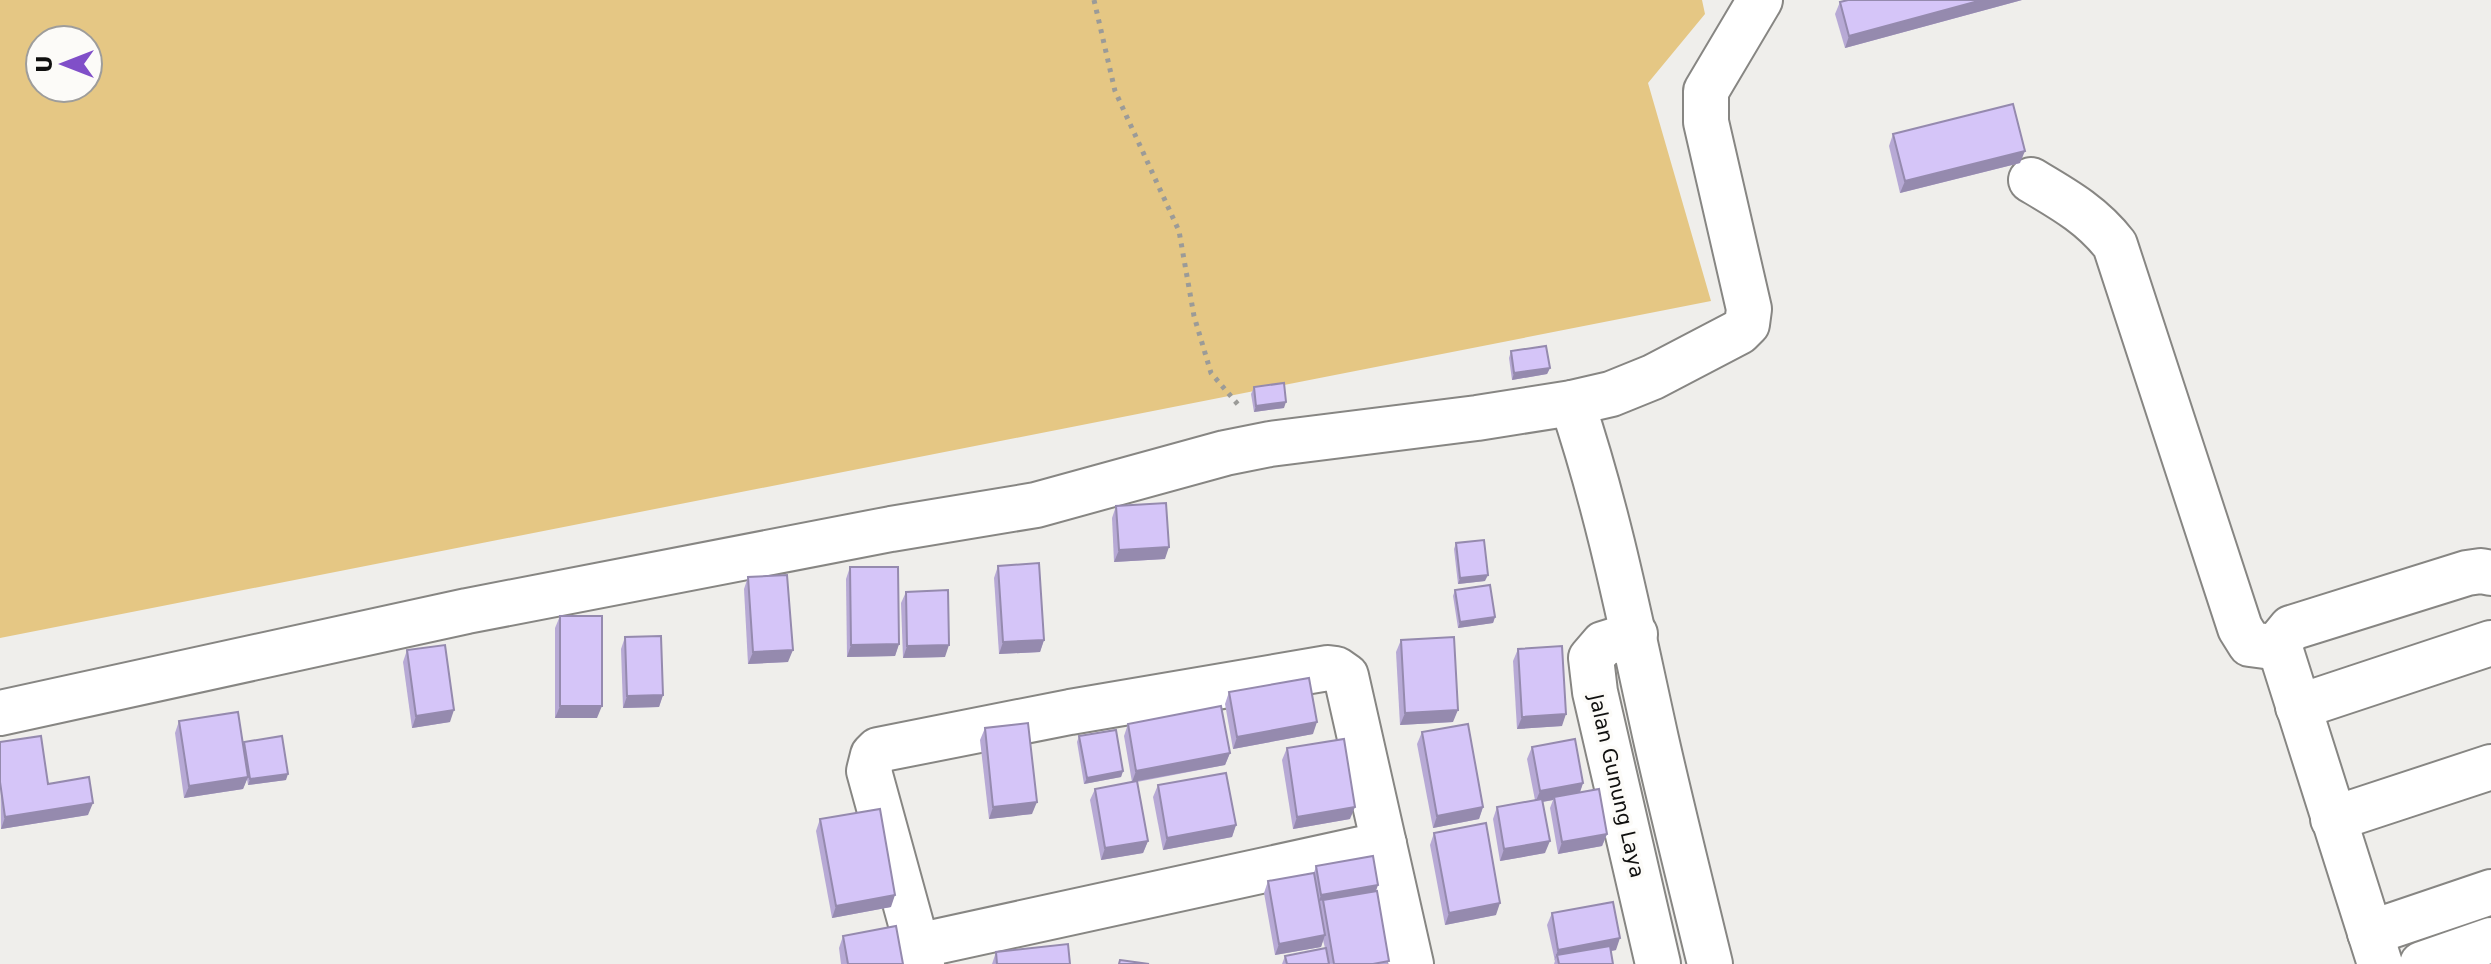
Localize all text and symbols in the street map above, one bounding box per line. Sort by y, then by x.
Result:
north arrow [24,24,104,104]
text: U [32,55,57,73]
street label: Jalan Gunung Laya [1584,690,1650,880]

